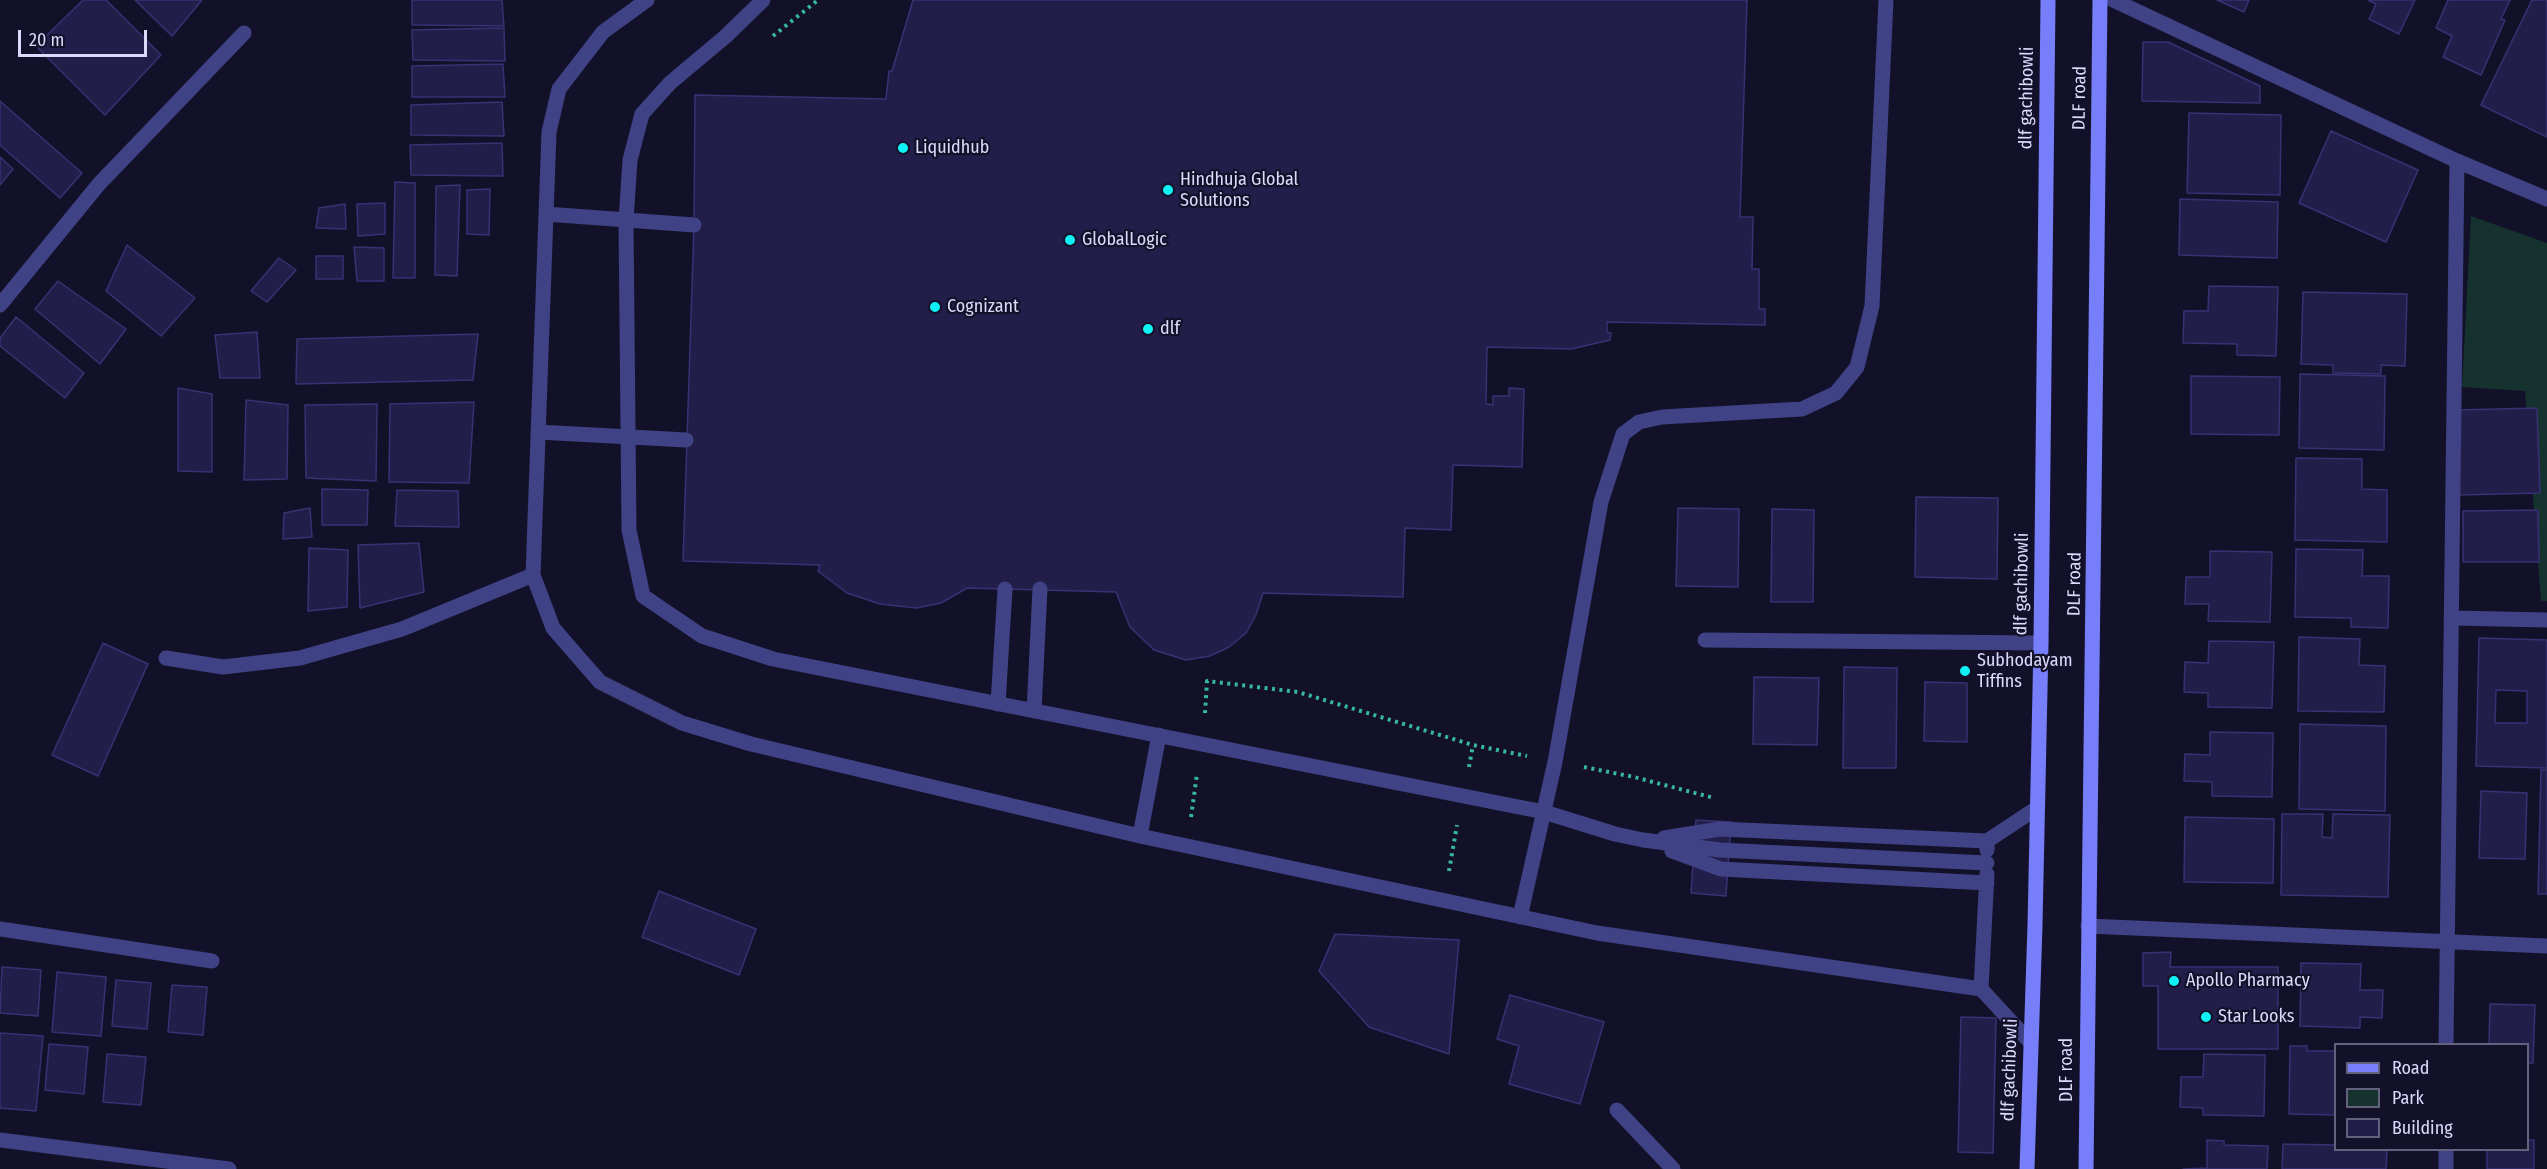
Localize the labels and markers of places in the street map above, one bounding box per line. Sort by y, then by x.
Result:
place label: Liquidhub [915,137,989,159]
marker: Liquidhub [896,141,910,155]
place label: Hindhuja Global Solutions [1180,169,1298,212]
marker: Hindhuja Global Solutions [1161,183,1175,197]
place label: GlobalLogic [1082,229,1167,251]
marker: GlobalLogic [1063,233,1077,247]
place label: Cognizant [947,296,1019,318]
marker: Cognizant [928,300,942,314]
place label: dlf [1160,318,1180,340]
marker: dlf [1141,322,1155,336]
place label: Subhodayam Tiffins [1977,650,2073,692]
marker: Subhodayam Tiffins [1958,664,1972,678]
place label: Apollo Pharmacy [2186,970,2310,992]
marker: Apollo Pharmacy [2167,974,2181,988]
place label: Star Looks [2218,1006,2295,1028]
marker: Star Looks [2199,1010,2213,1024]

